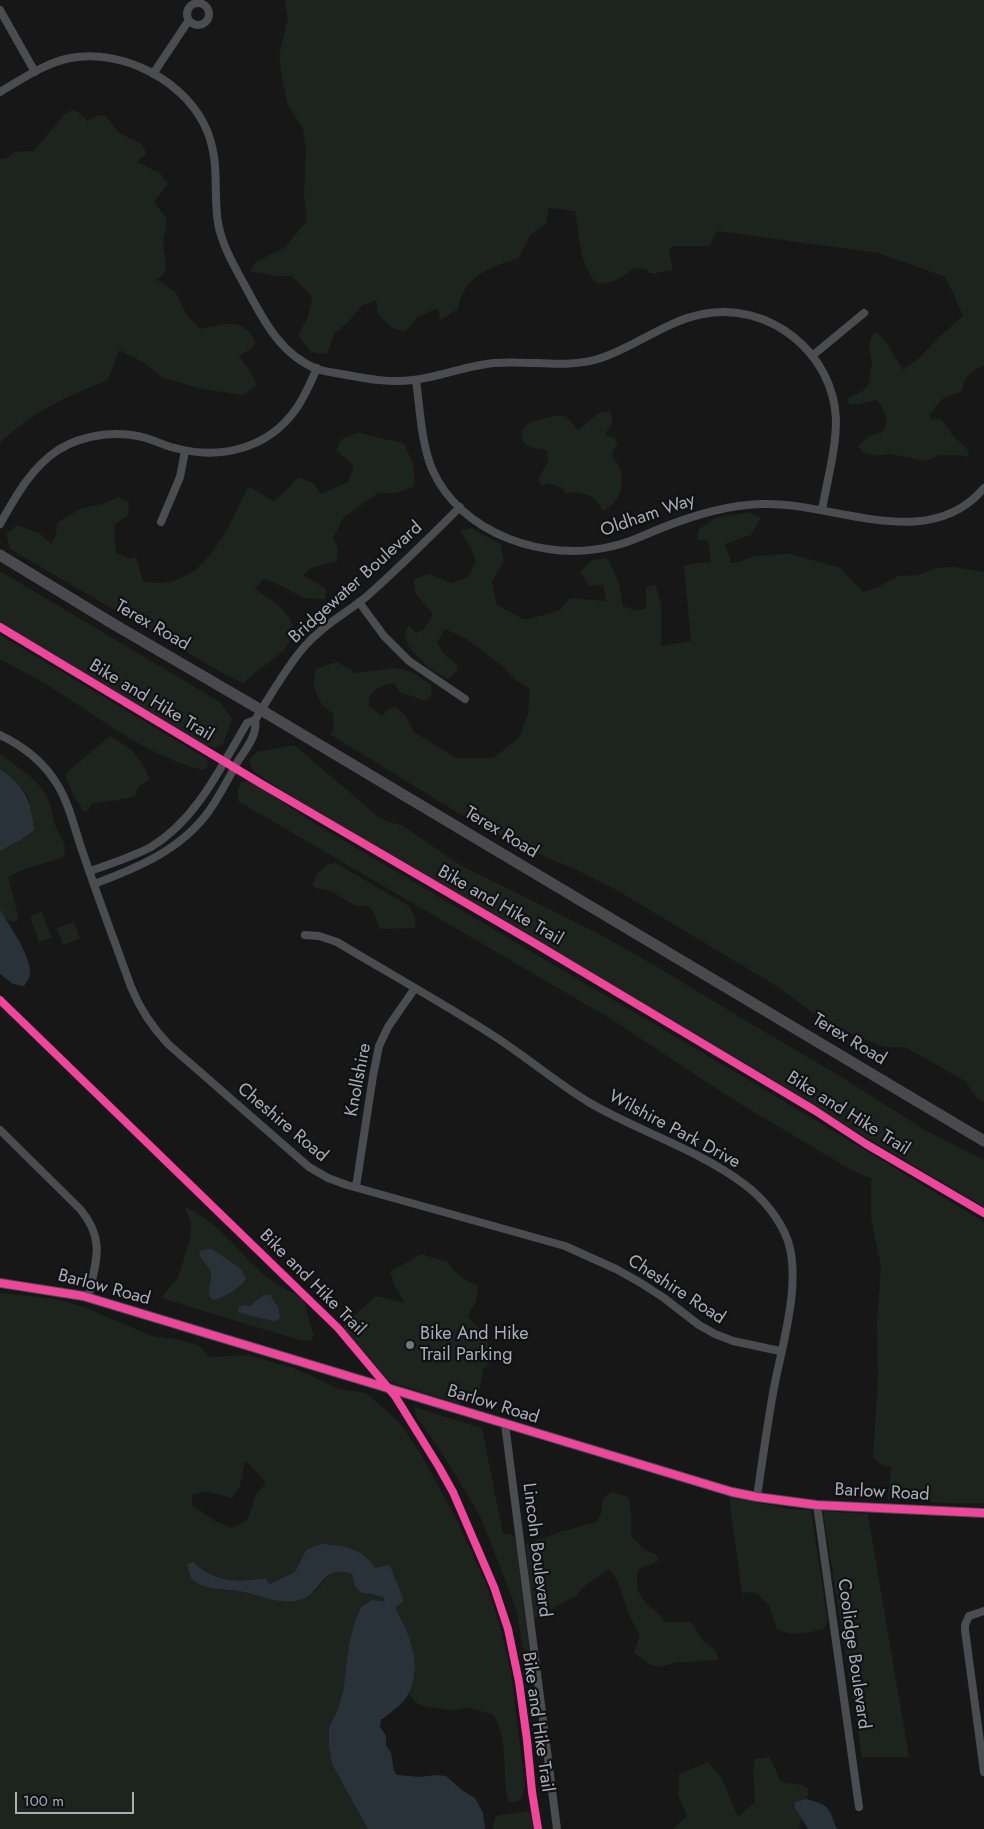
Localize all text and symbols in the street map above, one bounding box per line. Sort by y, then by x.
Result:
street label: Oldham Way [598,490,698,542]
street label: Bridgewater Boulevard [285,517,427,649]
street label: Terex Road [111,596,193,656]
street label: Bike and Hike Trail [85,655,217,747]
street label: Terex Road [460,802,542,864]
street label: Bike and Hike Trail [433,861,567,951]
street label: Terex Road [808,1009,890,1071]
street label: Knollshire [341,1041,377,1119]
street label: Bike and Hike Trail [782,1067,914,1161]
street label: Cheshire Road [232,1079,332,1167]
street label: Wilshire Park Drive [604,1086,744,1174]
street label: Bike and Hike Trail [254,1225,370,1341]
street label: Cheshire Road [623,1250,729,1330]
street label: Barlow Road [55,1265,153,1311]
place label: Bike And Hike Trail Parking [420,1324,529,1366]
marker: Bike And Hike Trail Parking [404,1339,416,1351]
street label: Barlow Road [444,1381,542,1429]
street label: Barlow Road [834,1480,930,1506]
street label: Lincoln Boulevard [517,1482,555,1618]
street label: Coolidge Boulevard [832,1577,874,1731]
street label: Bike and Hike Trail [516,1651,558,1793]
scale bar [18,1782,136,1814]
text: 100 m [23,1790,64,1812]

